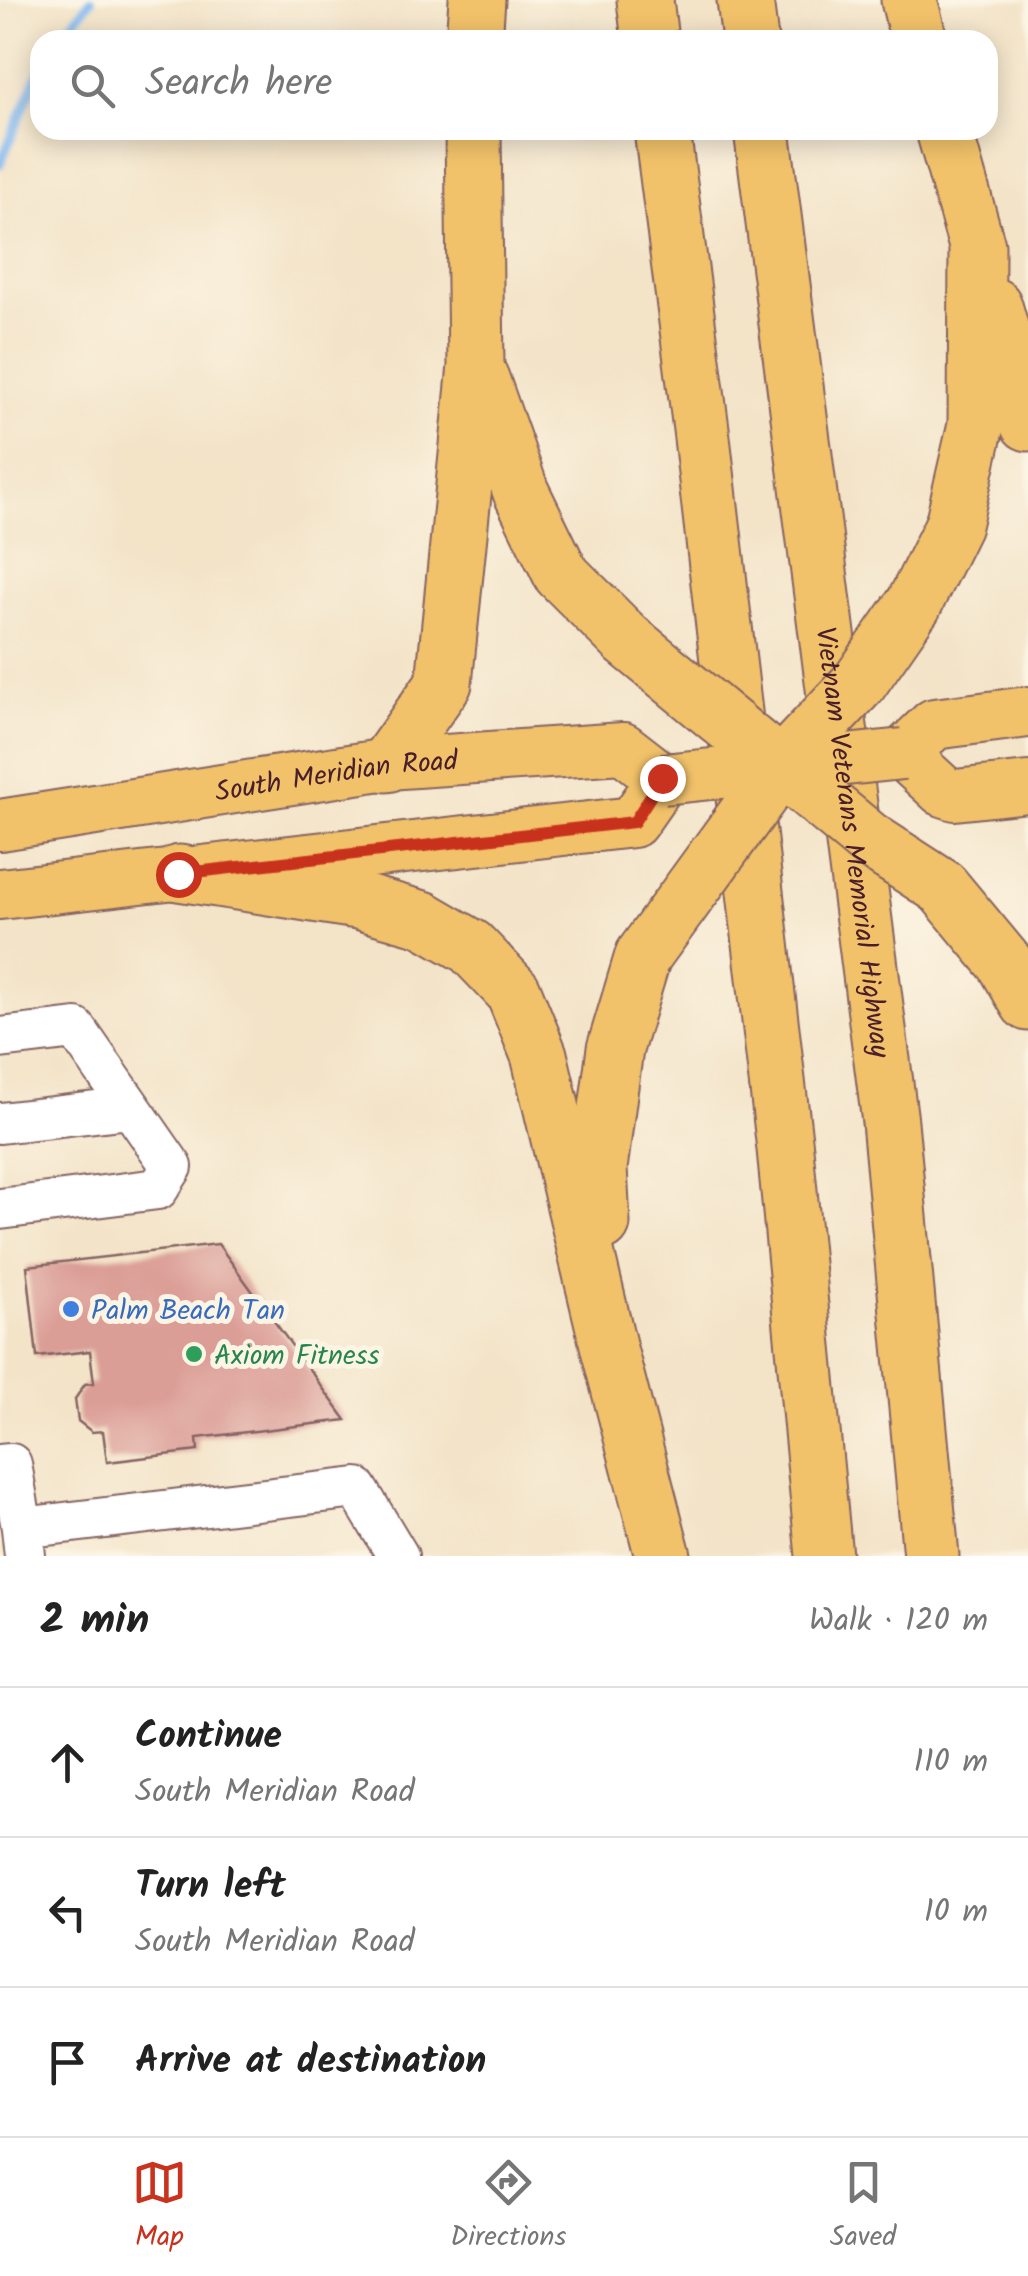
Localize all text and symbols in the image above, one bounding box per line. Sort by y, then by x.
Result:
search box [30,30,998,140]
text: Search here [145,55,332,115]
icon: search [65,58,120,113]
street label: Vietnam Veterans Memorial Highway [801,624,902,1061]
street label: South Meridian Road [212,739,460,816]
route end [640,756,686,802]
route start [156,852,202,898]
place label: Palm Beach Tan [91,1289,285,1334]
marker: Palm Beach Tan [60,1298,82,1320]
place label: Axiom Fitness [214,1334,379,1379]
marker: Axiom Fitness [183,1343,205,1365]
text: 2 min [40,1588,149,1655]
text: Walk · 120 m [809,1596,988,1647]
text: Continue [135,1707,282,1767]
icon: ahead [40,1735,95,1790]
text: 110 m [914,1737,988,1788]
text: South Meridian Road [135,1767,415,1818]
text: Turn left [135,1857,286,1917]
icon: left [40,1885,95,1940]
text: 10 m [924,1887,988,1938]
text: South Meridian Road [135,1917,415,1968]
text: Arrive at destination [135,2032,486,2092]
icon: arrive [40,2035,95,2090]
tab: Map [132,2155,187,2260]
tab: Directions [450,2155,566,2260]
tab: Saved [830,2155,896,2260]

